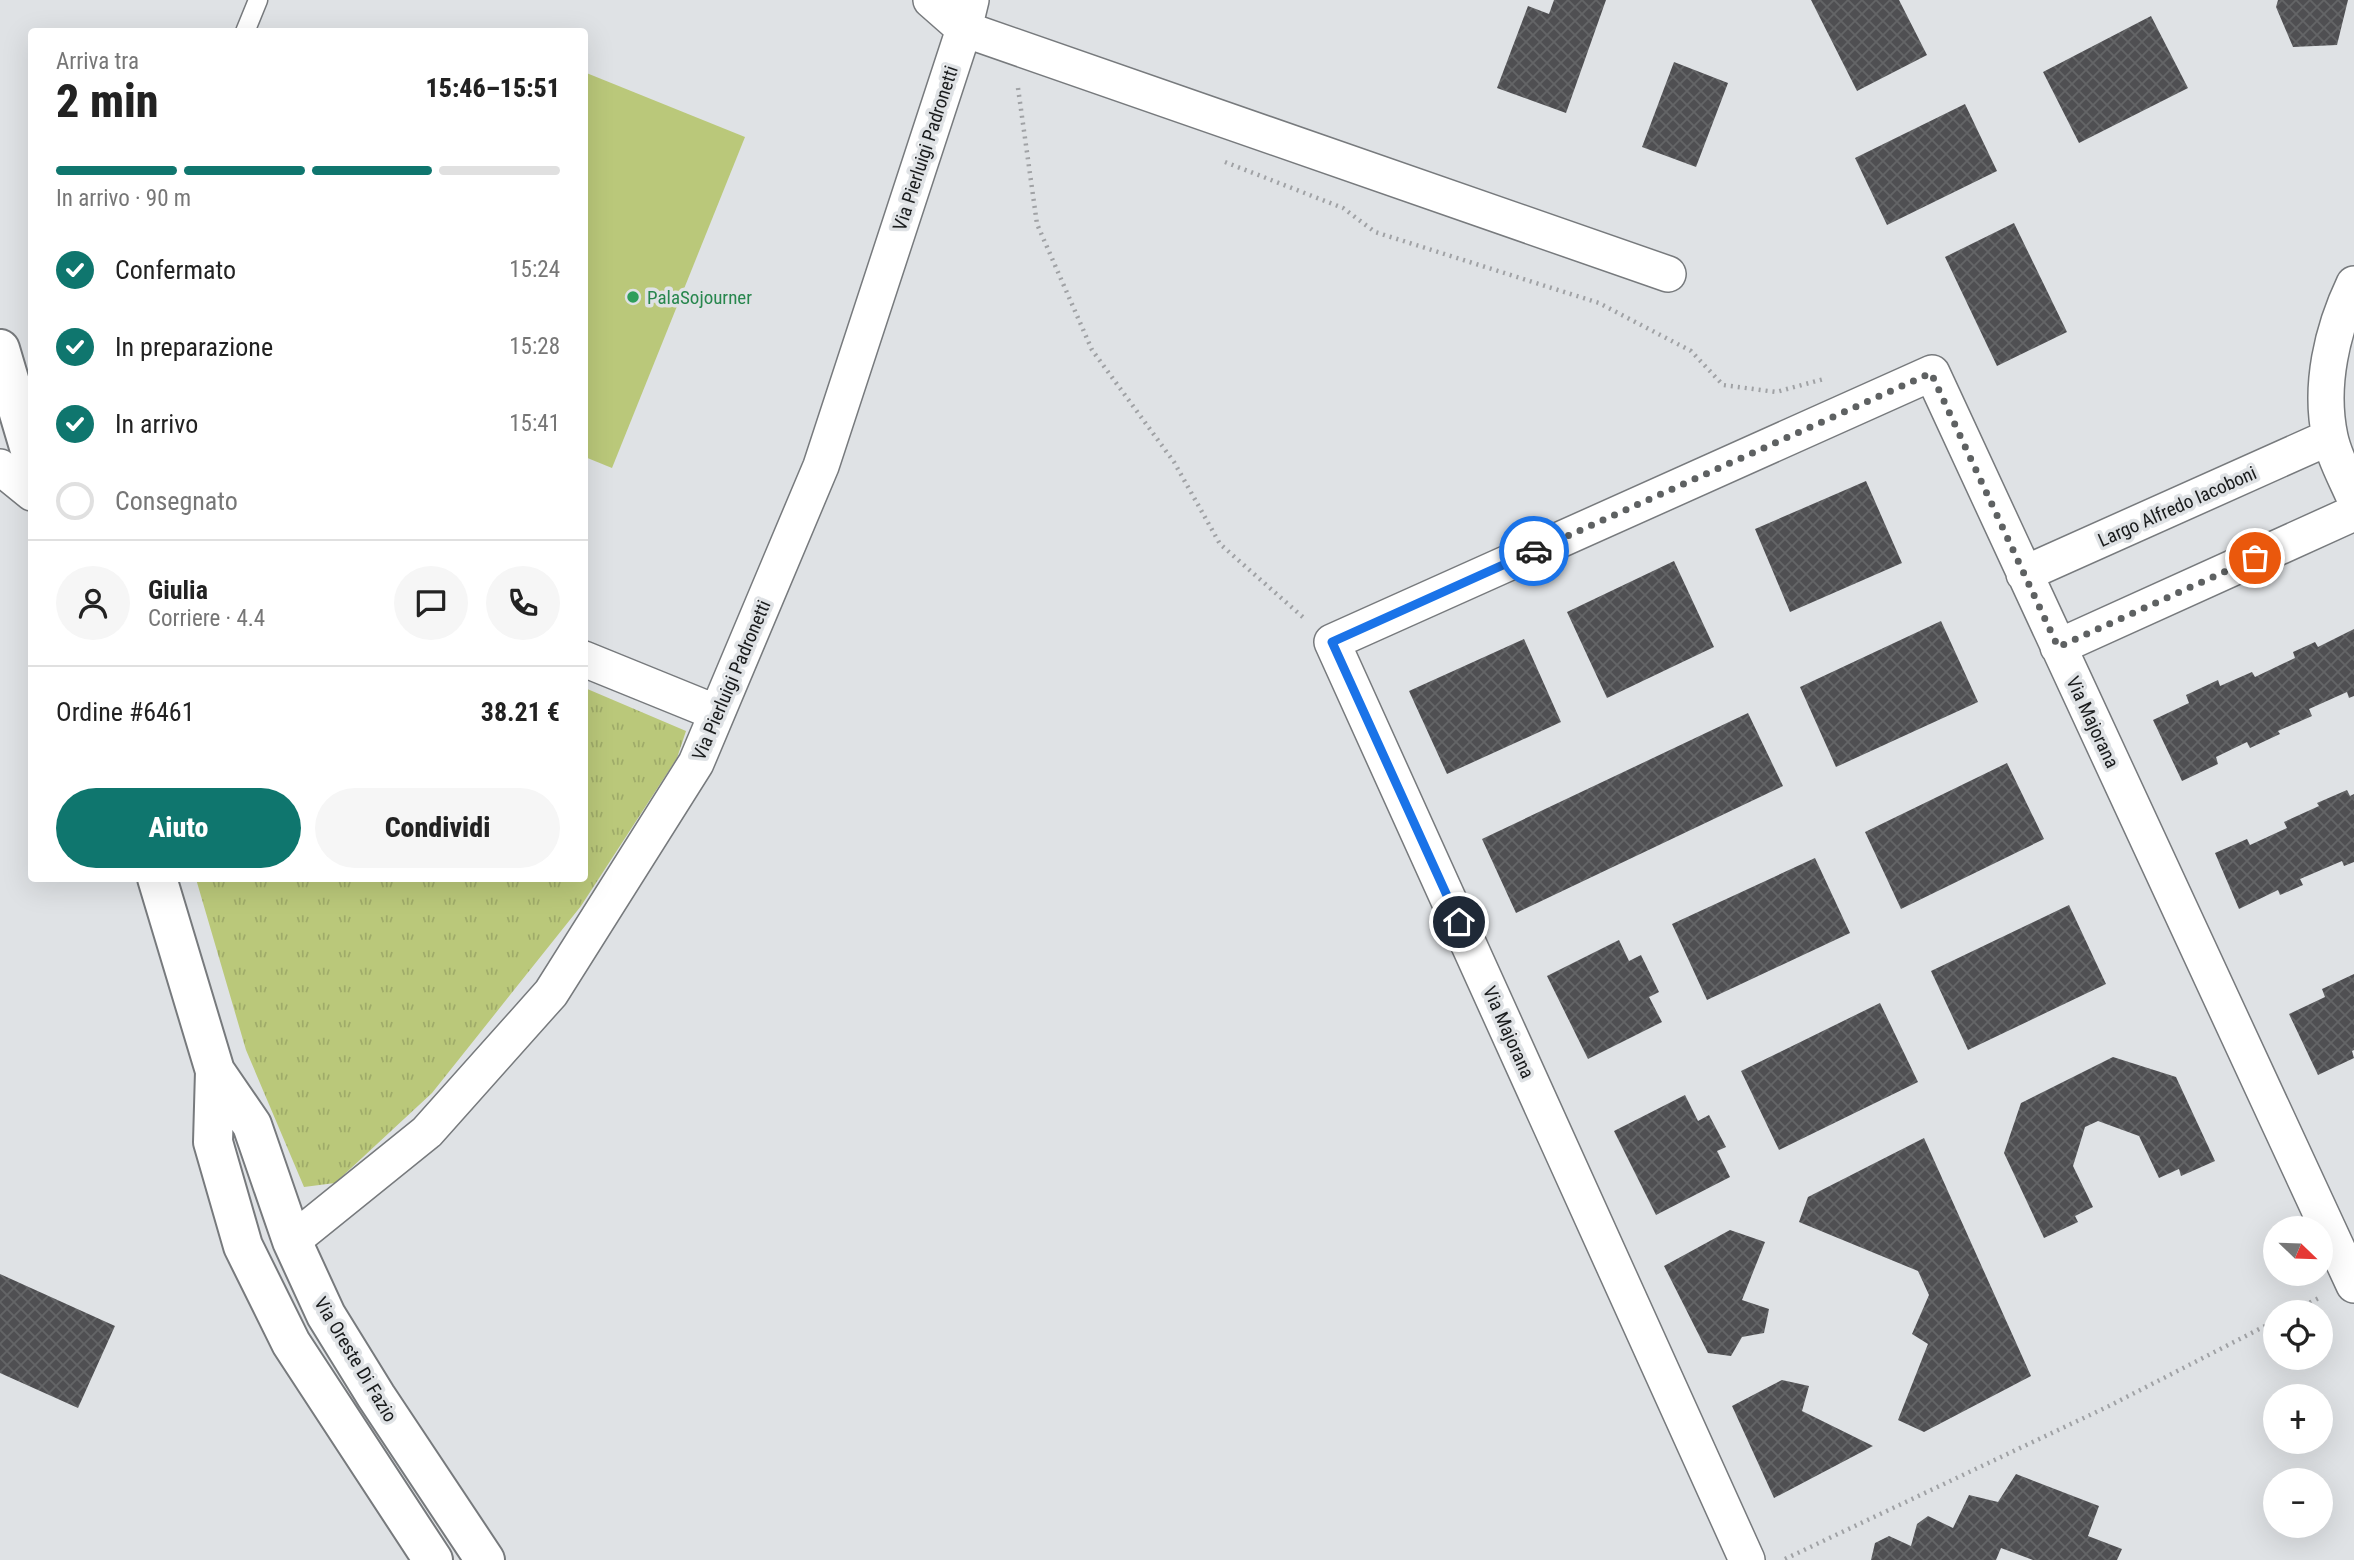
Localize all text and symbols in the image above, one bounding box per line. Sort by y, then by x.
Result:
text: Arriva tra [56,48,139,75]
street label: Via Pierluigi Padronetti [888,63,963,233]
text: 15:46–15:51 [426,73,560,103]
text: 2 min [56,74,159,128]
text: In arrivo · 90 m [56,185,191,212]
icon: check [56,251,94,289]
text: Confermato [115,255,236,285]
text: 15:24 [509,256,560,283]
place label: PalaSojourner [647,286,752,309]
marker: PalaSojourner [625,289,641,305]
icon: check [56,328,94,366]
text: In preparazione [115,332,273,362]
text: 15:28 [509,333,560,360]
icon: check [56,405,94,443]
text: In arrivo [115,409,198,439]
text: 15:41 [509,410,560,437]
street label: Largo Alfredo Iacoboni [2094,461,2260,552]
text: Consegnato [115,486,238,516]
courier [1499,516,1569,586]
pin [2225,528,2285,588]
icon: car [1515,532,1553,570]
icon: bag [2236,539,2274,577]
button: person [56,566,130,640]
button: chat [394,566,468,640]
button: phone [486,566,560,640]
text: Giulia [148,575,208,605]
street label: Via Pierluigi Padronetti [687,597,776,764]
text: Corriere · 4.4 [148,605,265,632]
street label: Via Majorana [2061,673,2124,772]
text: Ordine #6461 [56,697,195,727]
text: 38.21 € [481,697,560,727]
button: Aiuto [56,788,301,868]
button: Condividi [315,788,560,868]
pin [1429,892,1489,952]
icon: home [1440,903,1478,941]
street label: Via Majorana [1478,983,1539,1082]
north arrow [2263,1216,2333,1286]
map controls [2263,1216,2333,1538]
street label: Via Oreste Di Fazio [309,1293,402,1426]
button: locate [2263,1300,2333,1370]
button: + [2263,1384,2333,1454]
button: − [2263,1468,2333,1538]

